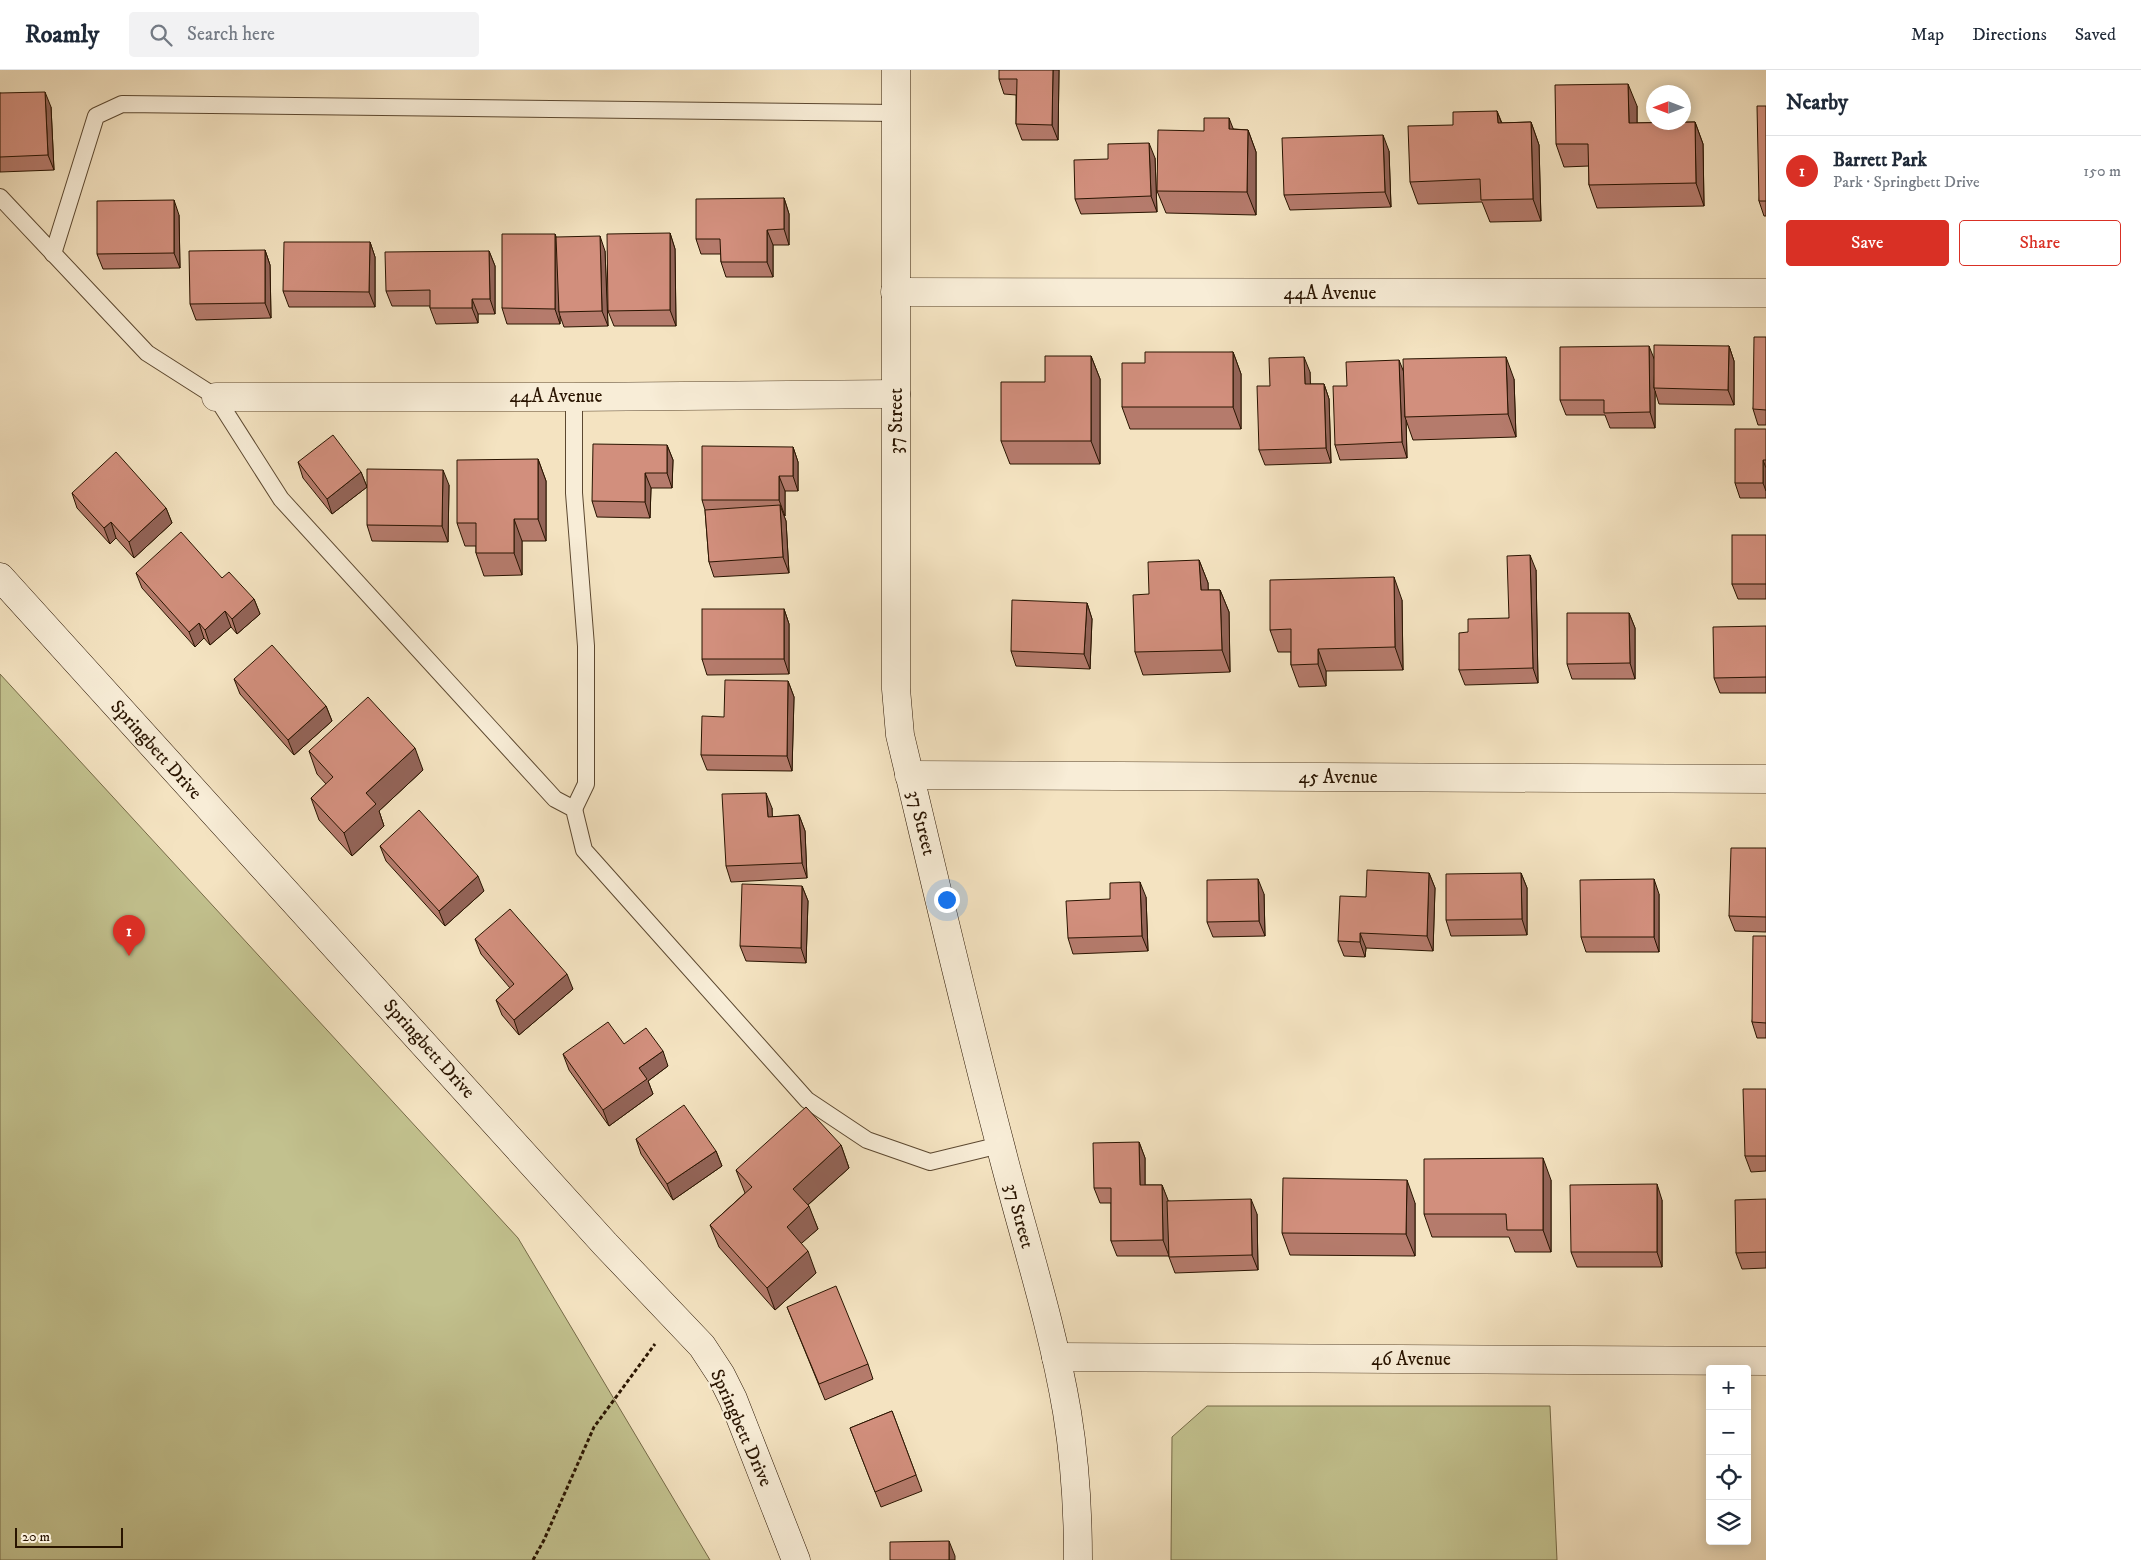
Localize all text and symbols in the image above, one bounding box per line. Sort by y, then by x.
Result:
search box [129,12,479,57]
text: Roamly [25,20,99,50]
icon: search [147,21,175,49]
text: Search here [187,23,275,46]
text: Map [1911,24,1944,46]
text: Directions [1972,24,2047,46]
text: Saved [2075,24,2116,46]
north arrow [1646,85,1691,130]
text: Nearby [1786,90,1848,116]
text: Barrett Park [1833,149,1927,172]
text: 1 [1799,161,1805,181]
text: 150 m [2083,161,2121,181]
text: Park · Springbett Drive [1833,172,1980,192]
button: Save [1786,220,1949,266]
button: Share [1959,220,2121,266]
street label: 44A Avenue [1284,282,1377,305]
street label: 44A Avenue [510,385,603,408]
street label: 37 Street [885,388,908,454]
street label: Springbett Drive [105,696,207,805]
street label: 45 Avenue [1298,766,1378,789]
street label: 37 Street [902,788,940,858]
your location [934,887,960,913]
pin: 1 [113,915,145,956]
street label: Springbett Drive [378,995,480,1104]
street label: 37 Street [999,1181,1039,1251]
street label: 46 Avenue [1371,1348,1451,1371]
map controls [1706,1365,1751,1545]
button: + [1706,1365,1751,1410]
street label: Springbett Drive [705,1366,777,1490]
button: − [1706,1410,1751,1455]
button: locate [1706,1455,1751,1500]
button: layers [1706,1500,1751,1545]
scale bar [15,1525,122,1548]
text: 20 m [22,1528,50,1546]

